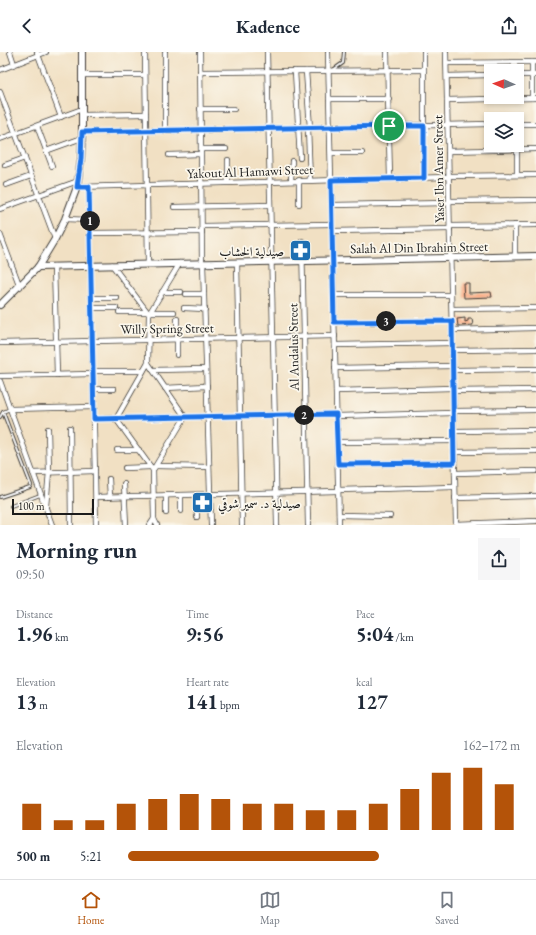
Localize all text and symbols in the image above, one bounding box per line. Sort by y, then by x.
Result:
icon: back [16,15,38,37]
text: Kadence [236,15,300,38]
icon: share [498,15,520,37]
north arrow [484,64,524,104]
map controls [484,64,524,152]
pin [372,109,406,143]
button: layers [484,112,524,152]
icon: arrive [378,115,400,137]
street label: Yaser Ibn Amer Street [429,115,448,223]
street label: Yakout Al Hamawi Street [187,161,313,182]
pin: 1 [80,211,100,231]
text: 1 [87,214,93,228]
pharmacy icon: صيدلية الخشاب [287,238,313,264]
street label: Salah Al Din Ibrahim Street [350,238,488,257]
place label: صيدلية الخشاب [219,243,284,260]
street label: Al Andalus Street [284,303,303,392]
pin: 3 [376,311,396,331]
text: 3 [383,314,389,328]
street label: Willy Spring Street [120,319,214,338]
pin: 2 [294,405,314,425]
text: 2 [301,408,307,422]
pharmacy icon: صيدلية د. سمير شوقي [190,490,216,516]
place label: صيدلية د. سمير شوقي [218,495,301,515]
scale bar [12,497,94,516]
text: 100 m [18,499,45,513]
text: Morning run [16,536,137,565]
button: share [478,538,520,580]
text: 09:50 [16,566,44,583]
text: Distance [16,607,53,621]
text: Time [186,607,209,621]
text: Pace [356,607,374,621]
text: 1.96 [16,621,53,647]
text: 9:56 [186,621,223,647]
text: 5:04 [356,621,393,647]
text: km [53,630,69,644]
text: /km [393,630,414,644]
text: Elevation [16,675,56,689]
text: Heart rate [186,675,229,689]
text: kcal [356,675,373,689]
text: 13 [16,689,37,715]
text: 141 [186,689,218,715]
text: 127 [356,689,388,715]
text: m [37,698,48,712]
text: bpm [218,698,240,712]
text: Elevation [16,737,63,754]
text: 162–172 m [463,737,520,754]
text: 500 m [16,848,50,865]
text: 5:21 [80,848,102,865]
tab: Home [77,889,104,927]
tab: Map [259,889,281,927]
tab: Saved [435,889,459,927]

